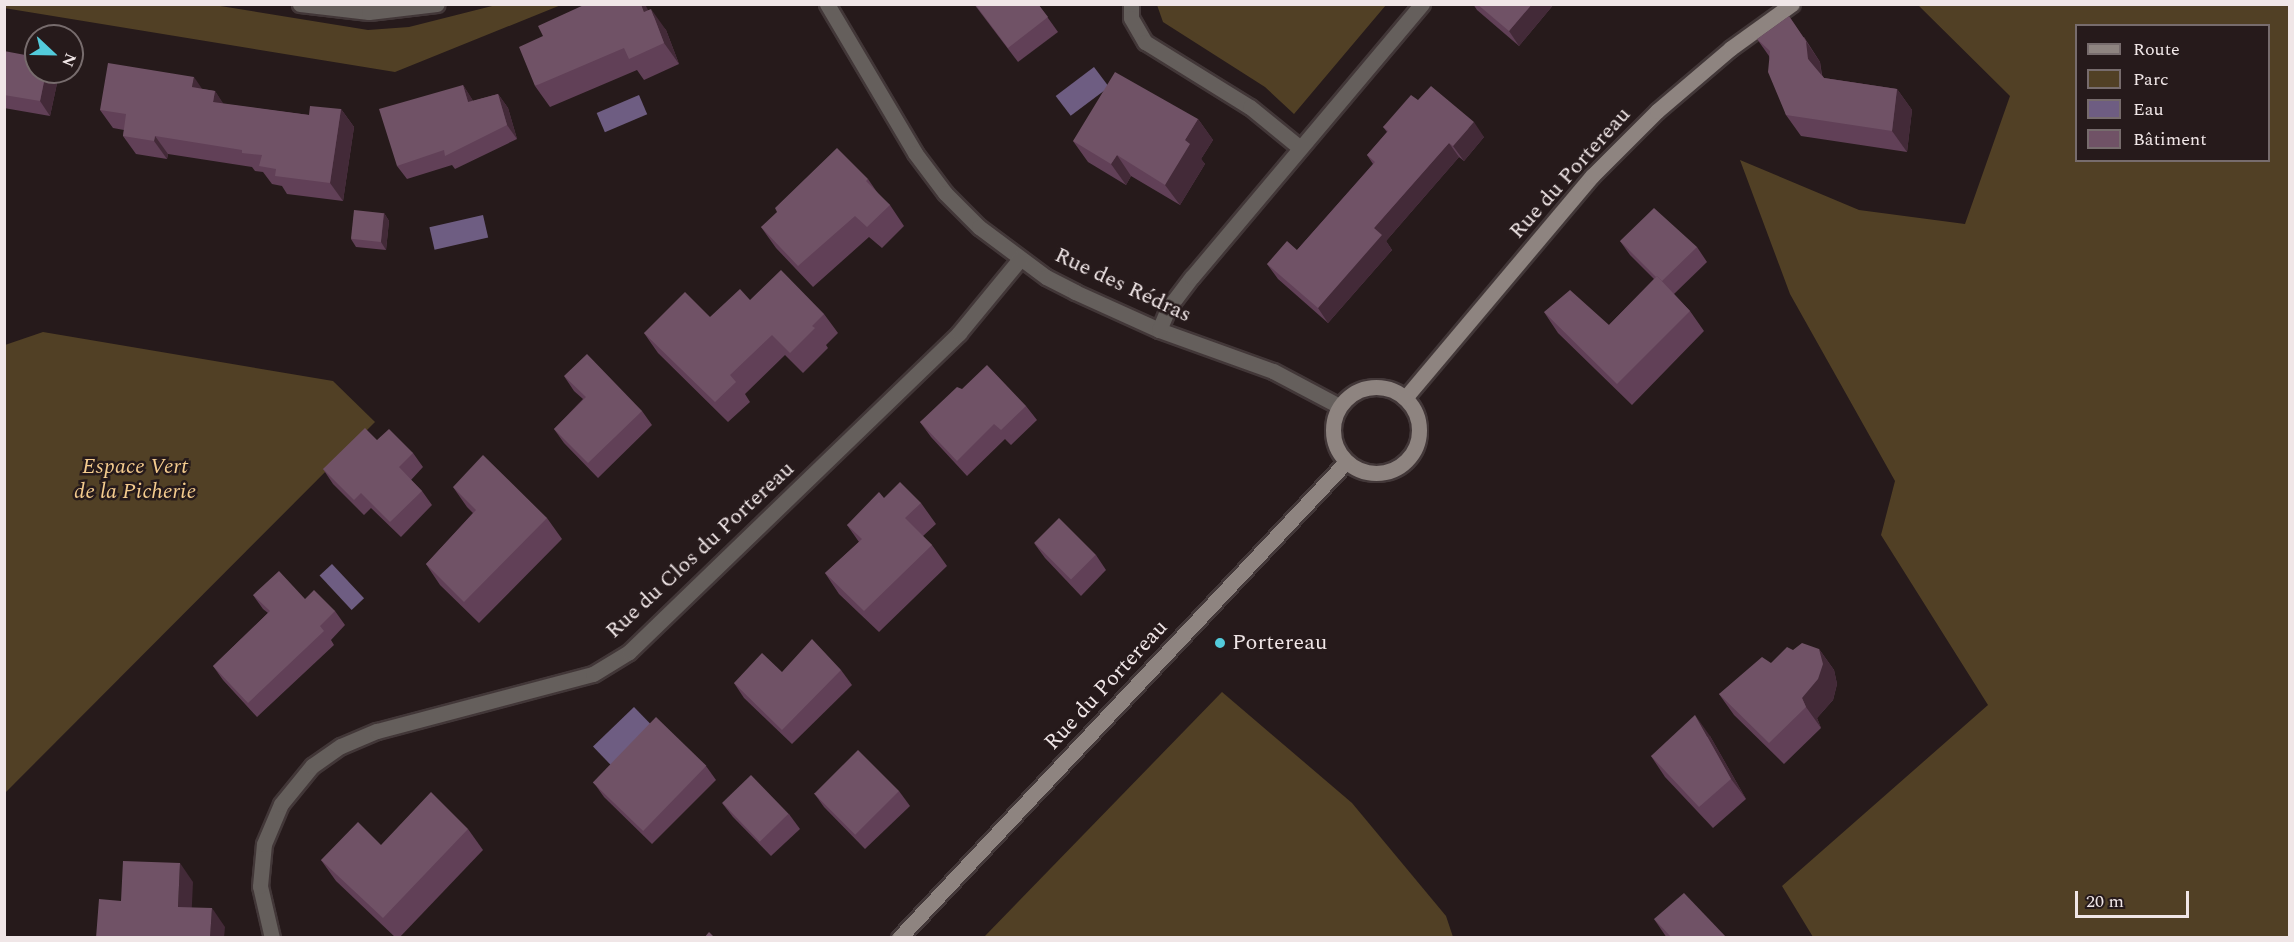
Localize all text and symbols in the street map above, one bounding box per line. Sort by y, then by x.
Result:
north arrow [24,24,84,84]
legend [2075,24,2270,162]
text: Route [2133,36,2180,63]
text: N [55,49,82,71]
text: Parc [2133,66,2169,93]
text: Eau [2133,96,2164,123]
street label: Rue du Portereau [1504,102,1636,244]
text: Bâtiment [2133,126,2207,153]
street label: Rue des Rédras [1050,242,1196,328]
park label: Espace Vert de la Picherie [74,453,196,505]
street label: Rue du Clos du Portereau [600,456,800,644]
street label: Rue du Portereau [1039,614,1173,756]
place label: Portereau [1232,630,1327,656]
marker: Portereau [1213,636,1227,650]
scale bar [2078,879,2192,917]
text: 20 m [2086,888,2124,915]

